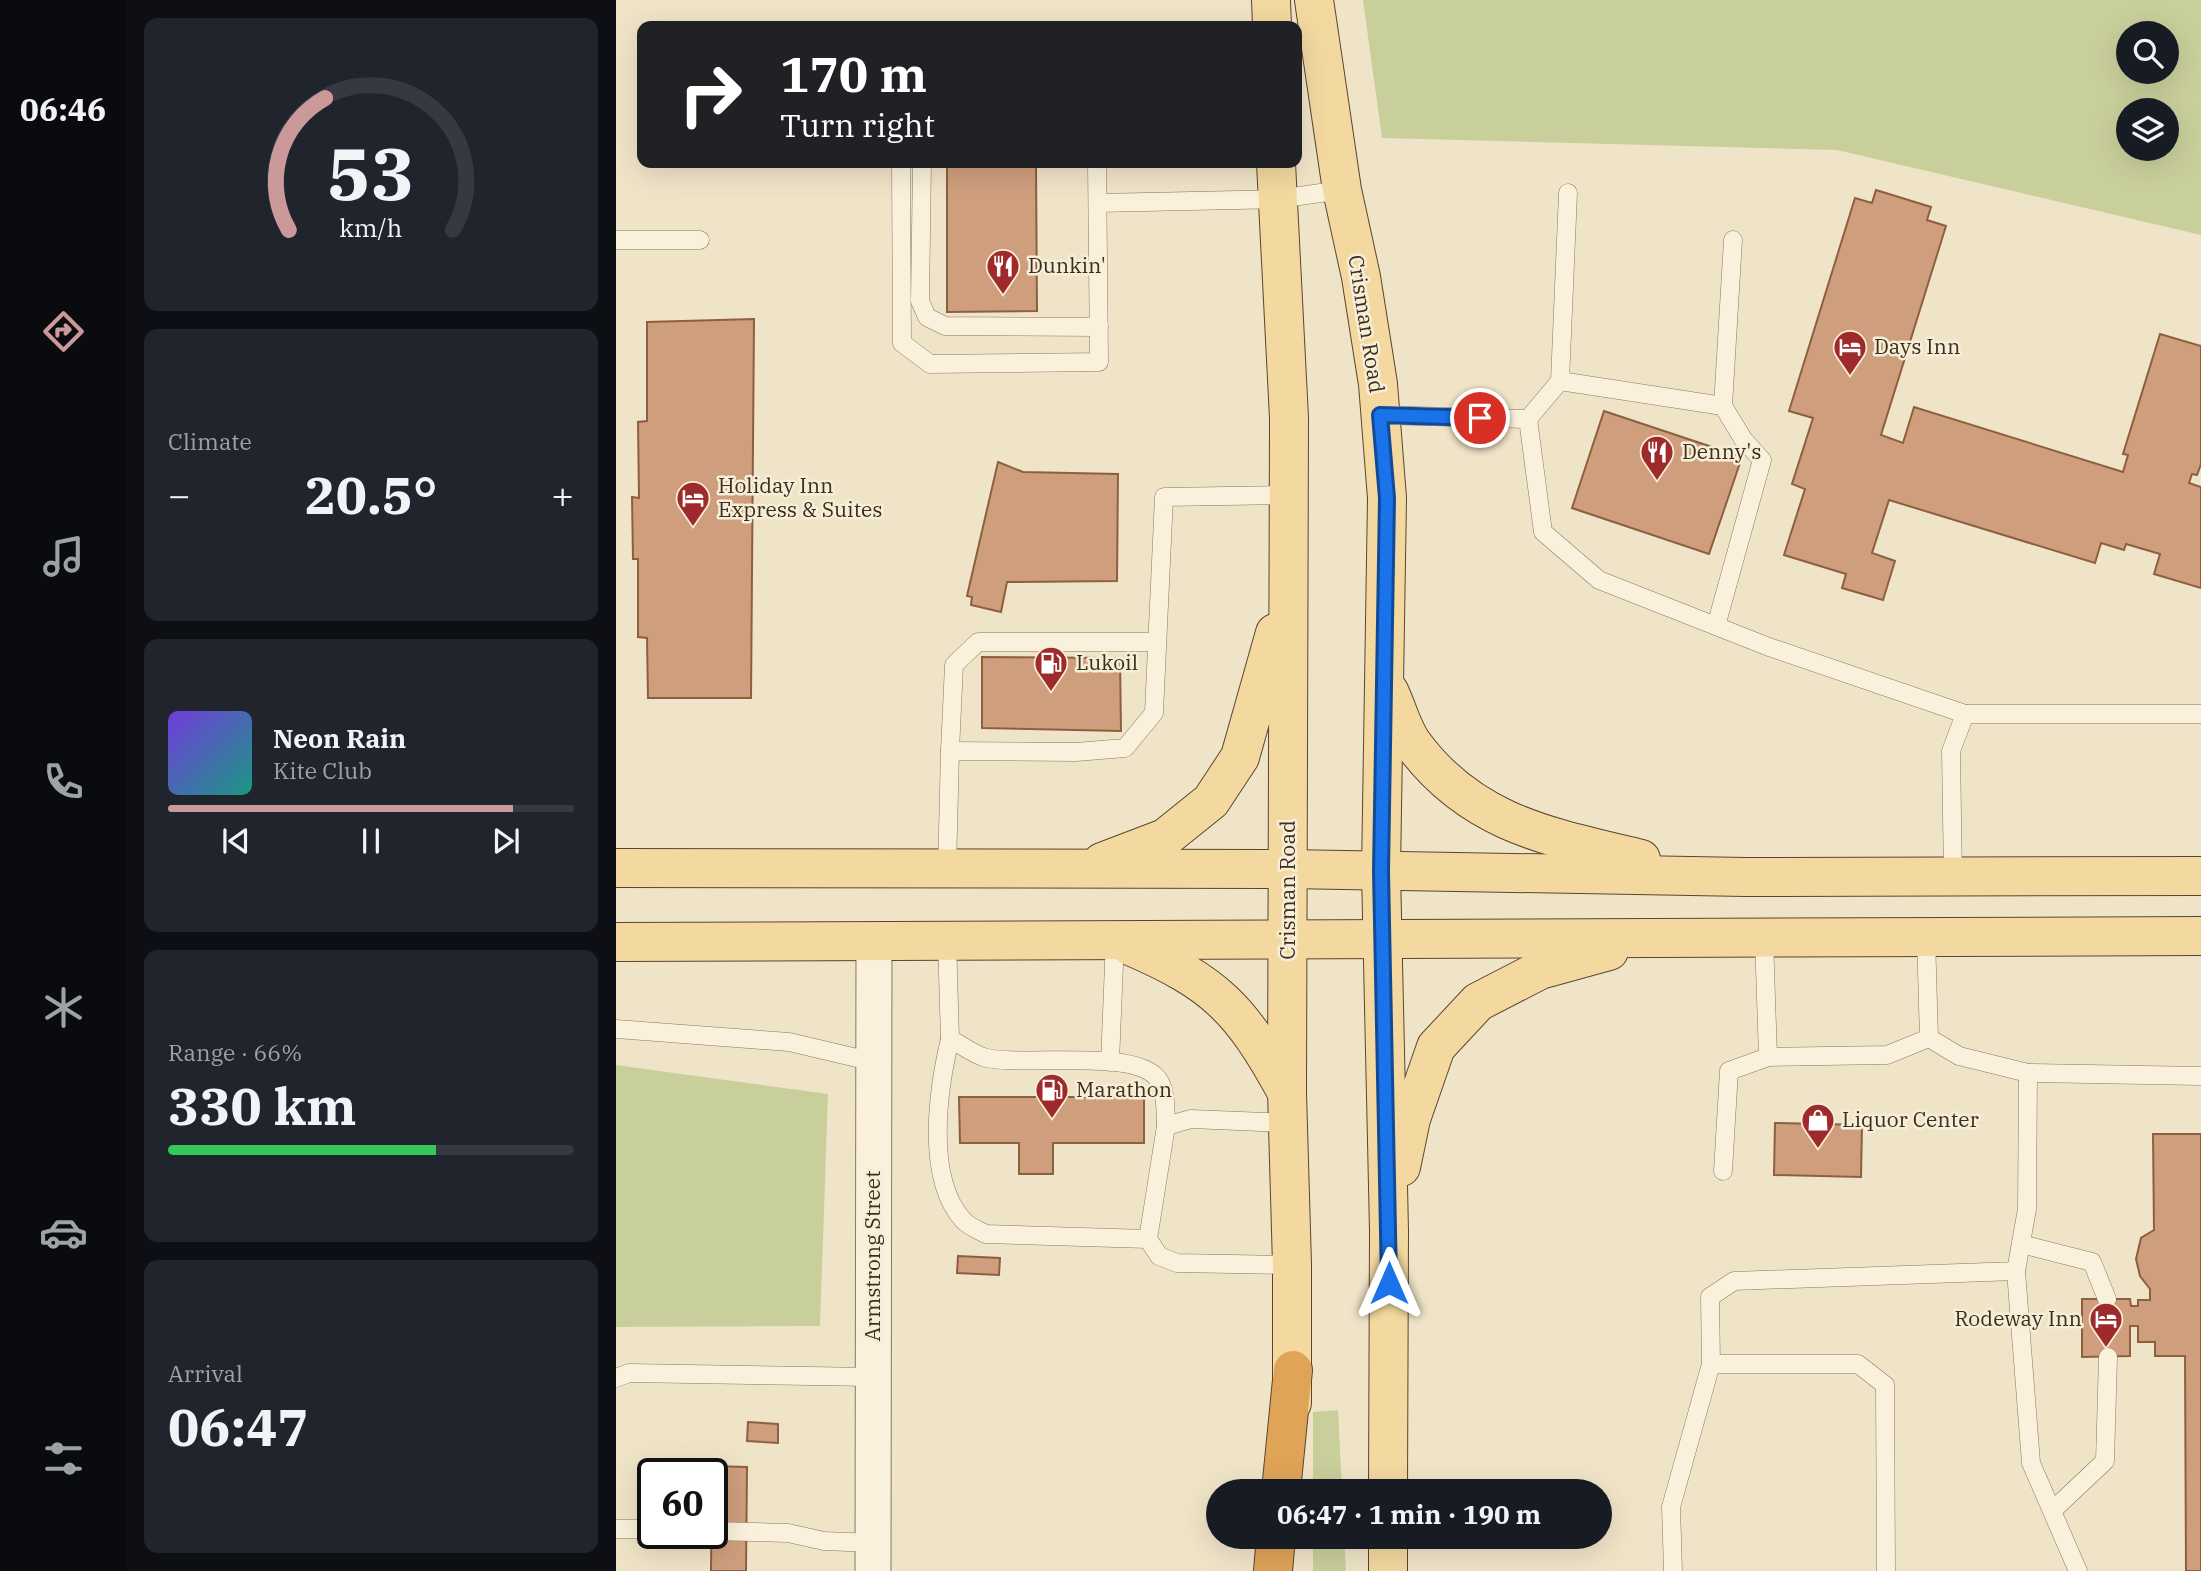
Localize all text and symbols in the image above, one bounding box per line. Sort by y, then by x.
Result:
map controls [2116,21,2179,161]
button: search [2116,21,2179,84]
text: 170 m [780,42,927,105]
icon: right [665,49,756,140]
text: 06:46 [20,88,106,130]
button: layers [2116,98,2179,161]
text: Turn right [780,104,935,146]
text: 53 [327,126,415,221]
text: km/h [339,211,403,244]
restaurant icon: Dunkin' [984,247,1022,296]
place label: Dunkin' [1028,251,1106,279]
street label: Crisman Road [1342,253,1392,395]
icon: directions [39,307,88,356]
hotel icon: Days Inn [1831,328,1869,377]
place label: Days Inn [1874,332,1960,360]
pin [1450,388,1510,448]
icon: arrive [1461,399,1499,437]
text: Climate [168,426,252,456]
restaurant icon: Denny's [1638,433,1676,482]
place label: Denny's [1682,437,1762,465]
text: 20.5° [305,461,437,528]
text: − [168,470,191,519]
text: + [551,470,574,519]
place label: Holiday Inn Express & Suites [718,471,883,523]
hotel icon: Holiday Inn Express & Suites [674,479,712,528]
icon: music [39,532,88,581]
fuel station icon: Lukoil [1032,644,1070,693]
place label: Lukoil [1076,648,1138,676]
text: Neon Rain [273,721,406,755]
text: Kite Club [273,755,372,785]
icon: phone [39,757,88,806]
street label: Crisman Road [1273,820,1301,960]
icon: previous [217,822,255,860]
icon: pause [352,822,390,860]
icon: next [487,822,525,860]
icon: climate [39,983,88,1032]
text: Range · 66% [168,1037,302,1067]
fuel station icon: Marathon [1033,1071,1071,1120]
text: 330 km [168,1072,357,1139]
place label: Marathon [1076,1075,1172,1103]
shop icon: Liquor Center [1799,1101,1837,1150]
place label: Liquor Center [1842,1105,1979,1133]
street label: Armstrong Street [858,1170,886,1342]
icon: car [39,1208,88,1257]
position arrow [1352,1246,1426,1320]
hotel icon: Rodeway Inn [2087,1300,2125,1349]
place label: Rodeway Inn [1955,1304,2082,1332]
text: Arrival [168,1358,243,1388]
text: 06:47 [168,1393,309,1460]
icon: filters [39,1434,88,1483]
speed limit sign: 60 [637,1458,728,1549]
text: 06:47 · 1 min · 190 m [1277,1497,1541,1531]

